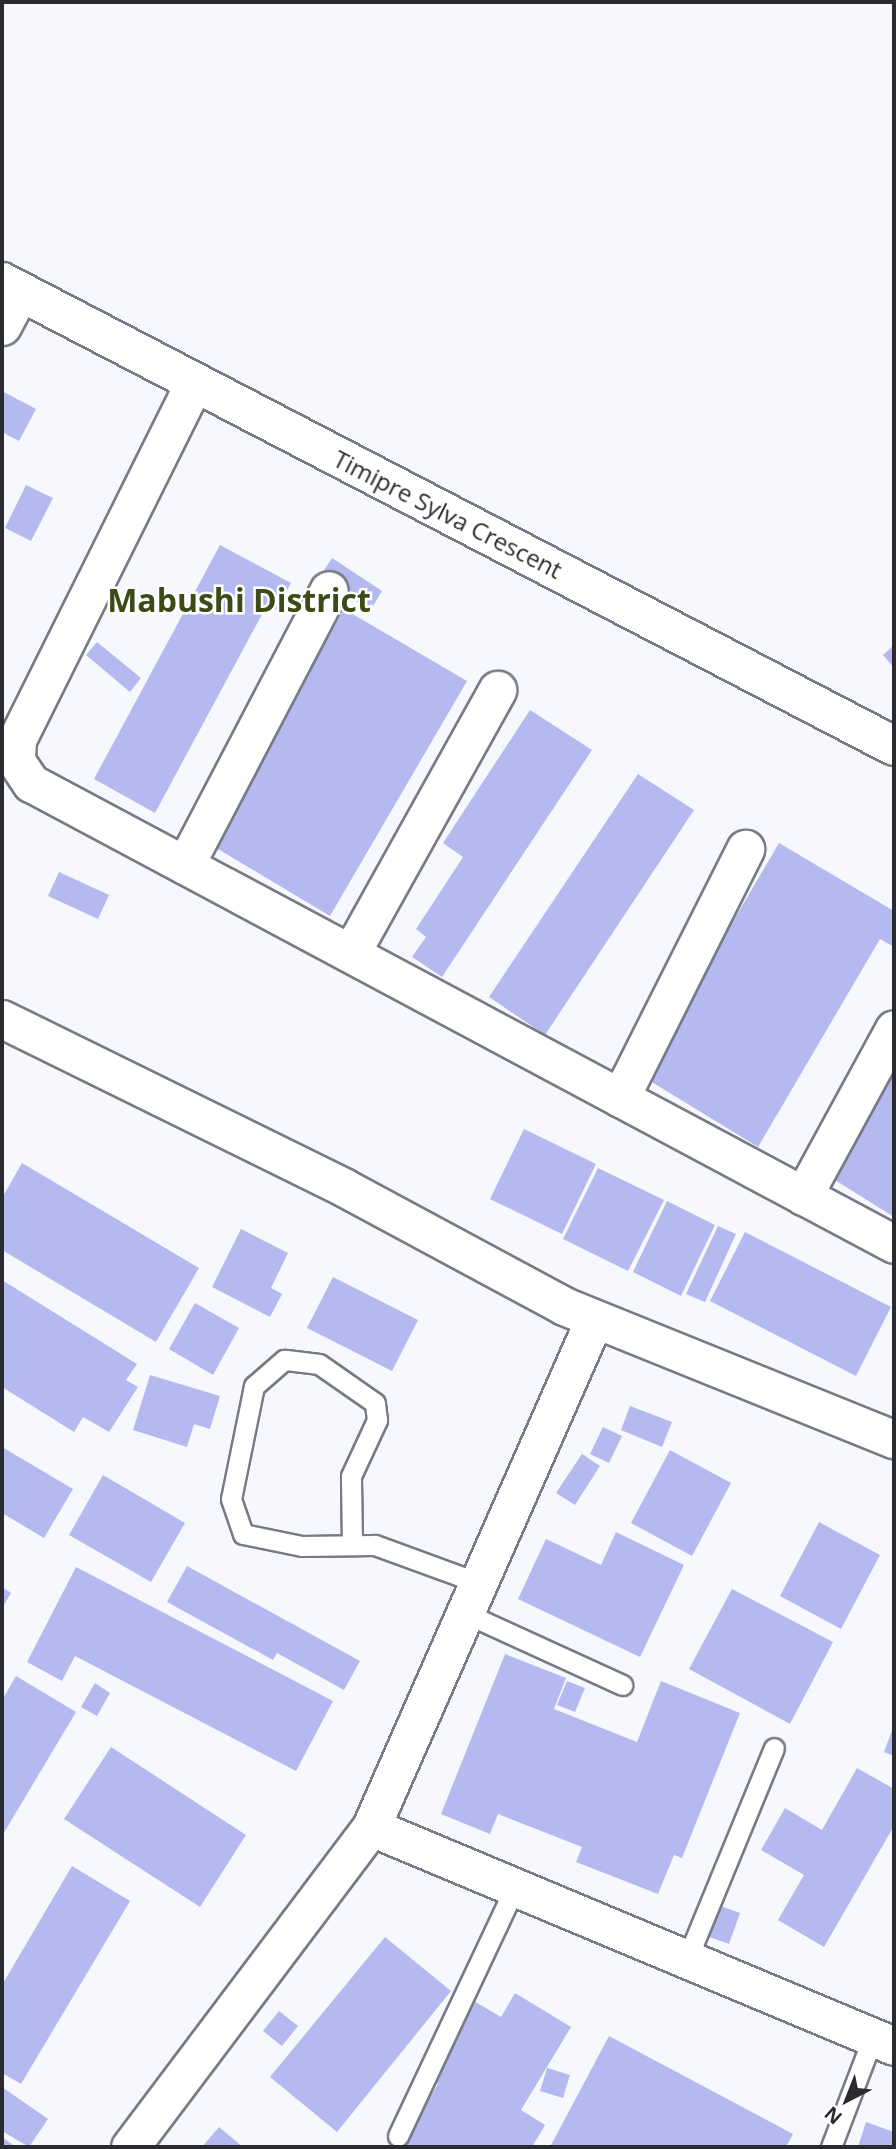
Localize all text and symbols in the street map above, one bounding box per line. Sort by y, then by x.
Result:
street label: Timipre Sylva Crescent [329,444,567,584]
district label: Mabushi District [107,581,371,619]
north arrow [812,2065,882,2135]
text: N [819,2101,847,2130]

